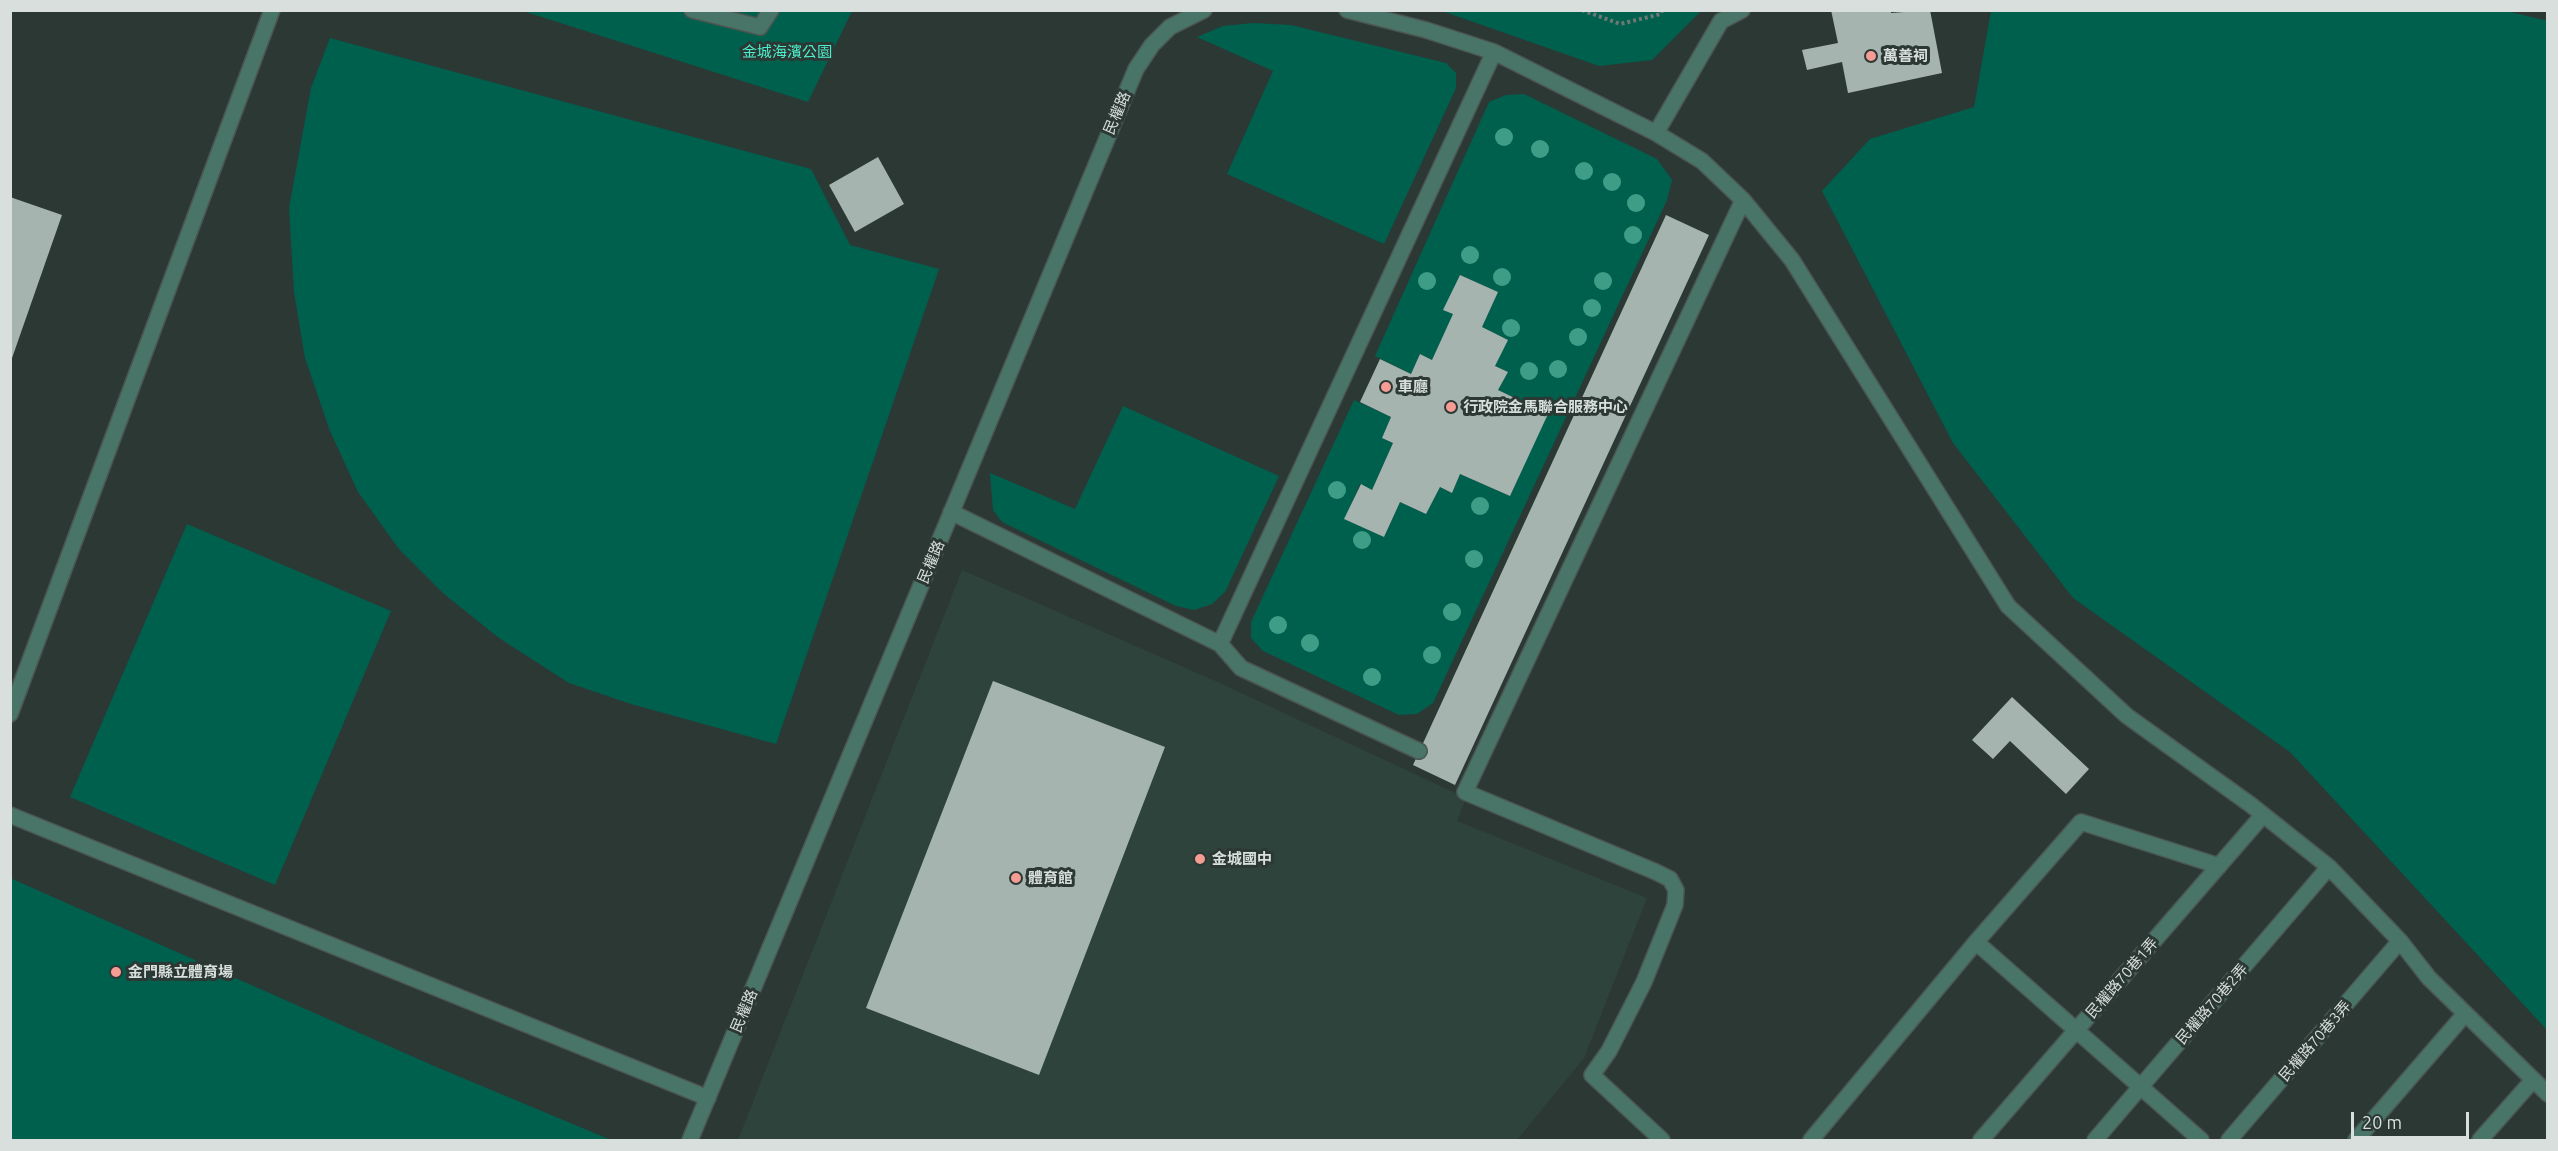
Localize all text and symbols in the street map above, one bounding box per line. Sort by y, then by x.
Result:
park label: 金城海濱公園 [742,43,832,61]
place label: 萬善祠 [1883,47,1928,65]
marker: 萬善祠 [1864,49,1878,63]
street label: 民權路 [1100,89,1134,137]
place label: 車廳 [1398,378,1428,396]
marker: 車廳 [1379,380,1393,394]
place label: 行政院金馬聯合服務中心 [1463,398,1628,416]
marker: 行政院金馬聯合服務中心 [1444,400,1458,414]
street label: 民權路 [914,538,948,586]
place label: 金城國中 [1212,850,1272,868]
marker: 金城國中 [1193,852,1207,866]
place label: 體育館 [1028,869,1073,887]
marker: 體育館 [1009,871,1023,885]
street label: 民權路70巷1弄 [2082,934,2162,1022]
street label: 民權路70巷2弄 [2172,960,2252,1048]
place label: 金門縣立體育場 [128,963,233,981]
marker: 金門縣立體育場 [109,965,123,979]
street label: 民權路 [727,987,761,1035]
street label: 民權路70巷3弄 [2275,997,2355,1085]
scale bar [2354,1100,2472,1138]
text: 20 m [2362,1112,2402,1132]

